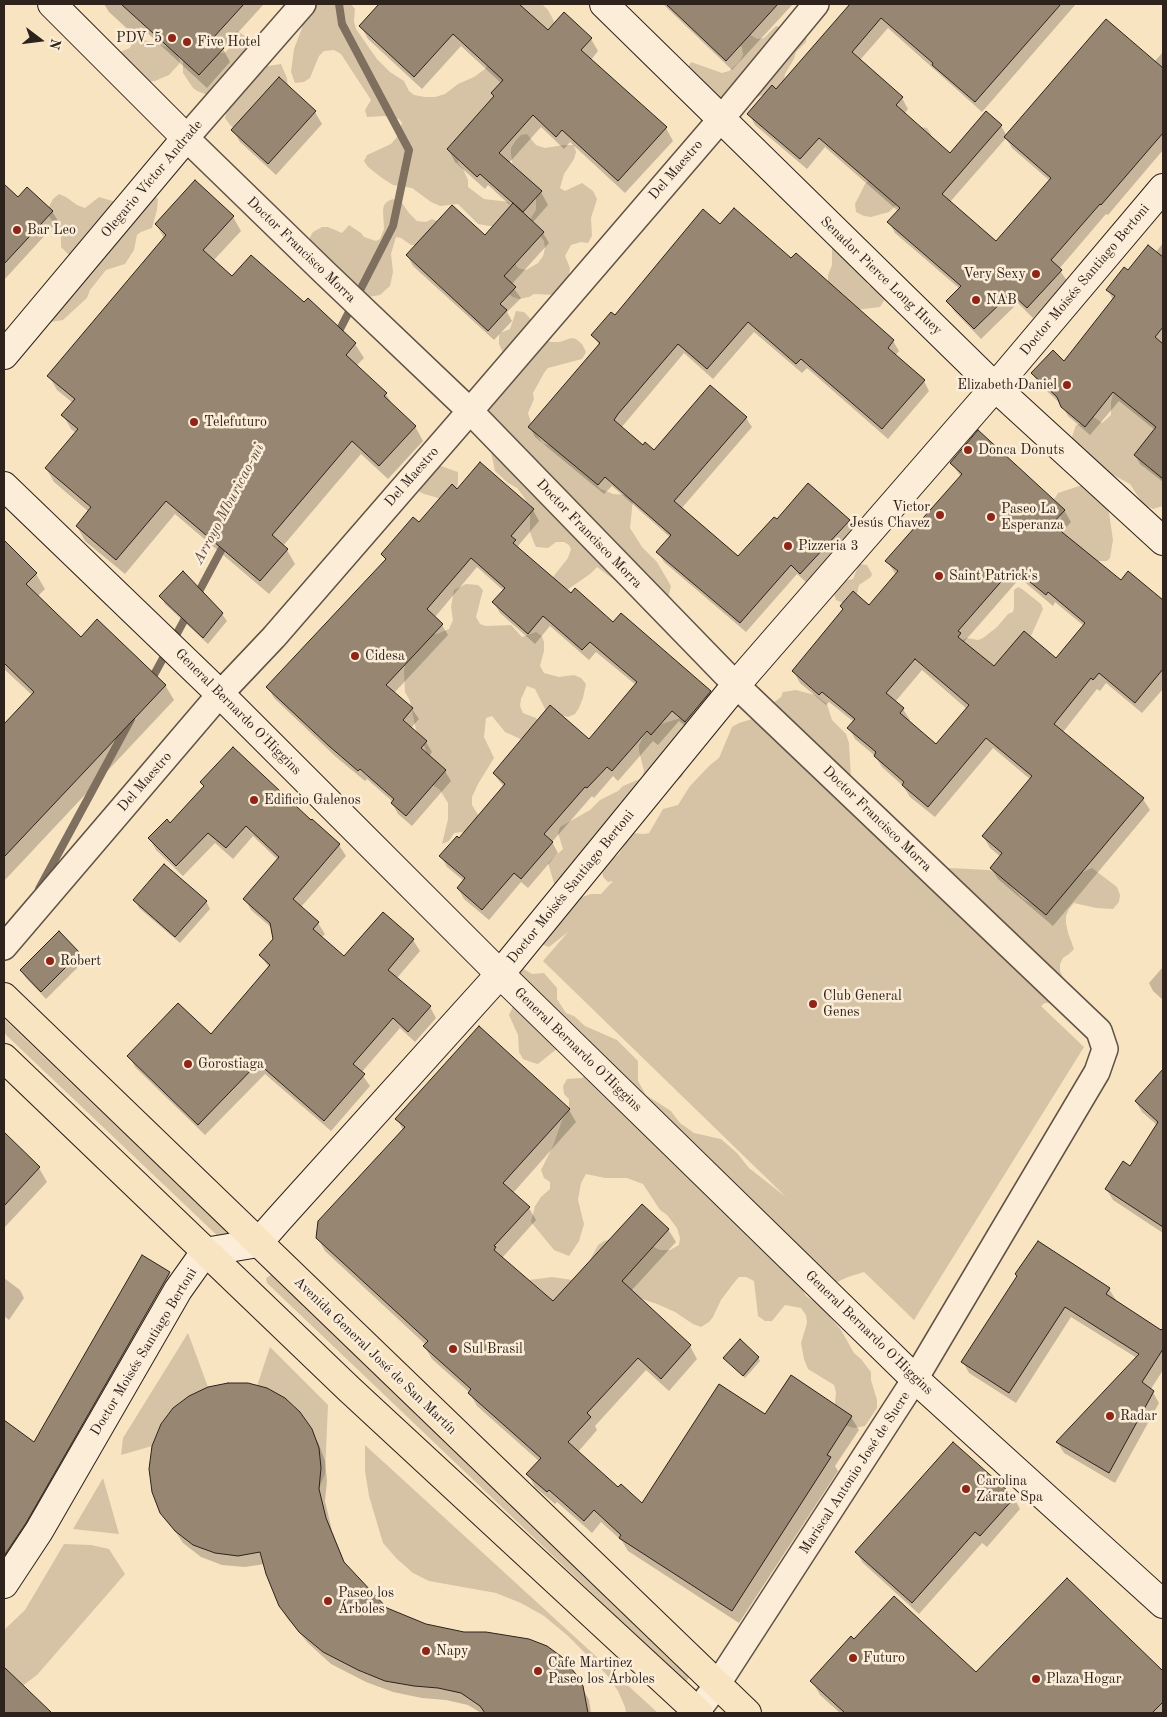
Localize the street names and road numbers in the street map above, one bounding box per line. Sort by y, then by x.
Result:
street label: Olegario Víctor Andrade [98,117,206,241]
street label: Del Maestro [645,137,707,203]
street label: Doctor Francisco Morra [243,194,359,306]
street label: Doctor Moisés Santiago Bertoni [1017,201,1153,359]
street label: Senador Pierce Long Huey [816,213,946,339]
street label: Del Maestro [381,444,443,510]
street label: Doctor Francisco Morra [533,476,645,592]
street label: General Bernardo O'Higgins [171,645,305,779]
street label: Del Maestro [114,749,176,815]
street label: Doctor Francisco Morra [819,763,935,875]
street label: Doctor Moisés Santiago Bertoni [504,807,638,967]
street label: General Bernardo O'Higgins [510,984,646,1116]
street label: Doctor Moisés Santiago Bertoni [87,1265,201,1439]
street label: General Bernardo O'Higgins [801,1267,937,1399]
street label: Avenida General José de San Martín [290,1274,460,1438]
street label: Mariscal Antonio José de Sucre [796,1389,914,1557]

